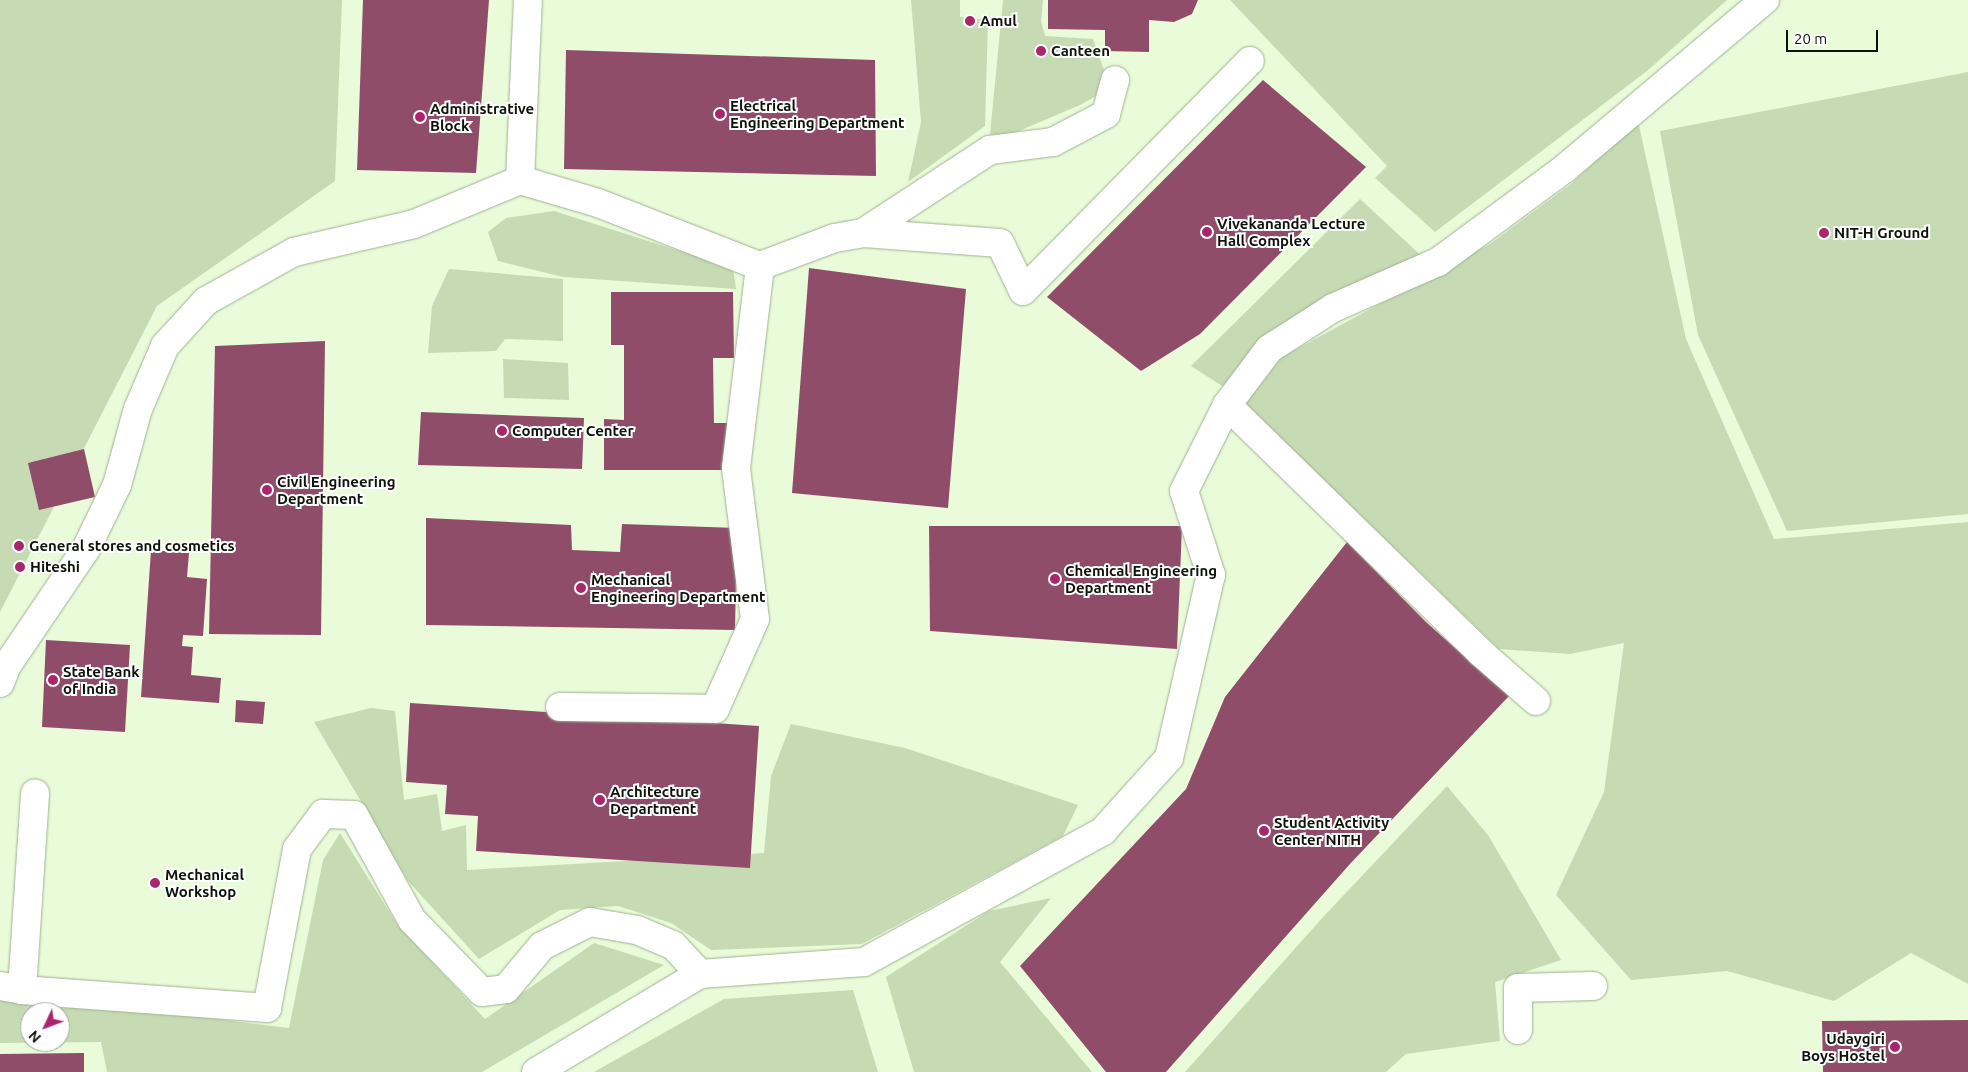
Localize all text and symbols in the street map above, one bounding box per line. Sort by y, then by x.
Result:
place label: Amul [980,12,1017,30]
marker: Amul [964,15,976,27]
scale bar [1788,20,1880,52]
text: 20 m [1794,30,1827,47]
place label: Canteen [1051,42,1110,60]
marker: Canteen [1035,45,1047,57]
place label: Electrical Engineering Department [730,96,904,131]
place label: Administrative Block [430,99,534,134]
marker: Electrical Engineering Department [714,108,726,120]
marker: Administrative Block [414,111,426,123]
place label: Vivekananda Lecture Hall Complex [1217,214,1365,249]
place label: NIT-H Ground [1834,224,1929,242]
marker: Vivekananda Lecture Hall Complex [1201,226,1213,238]
marker: NIT-H Ground [1818,227,1830,239]
place label: Computer Center [512,422,634,440]
marker: Computer Center [496,425,508,437]
place label: Civil Engineering Department [277,472,396,507]
marker: Civil Engineering Department [261,484,273,496]
place label: General stores and cosmetics [29,537,235,555]
marker: General stores and cosmetics [13,540,25,552]
place label: Hiteshi [30,558,80,576]
marker: Hiteshi [14,561,26,573]
place label: Chemical Engineering Department [1065,561,1217,596]
place label: Mechanical Engineering Department [591,570,765,605]
marker: Chemical Engineering Department [1049,573,1061,585]
marker: Mechanical Engineering Department [575,582,587,594]
place label: State Bank of India [63,662,140,697]
marker: State Bank of India [47,674,59,686]
place label: Architecture Department [610,782,699,817]
marker: Architecture Department [594,794,606,806]
place label: Student Activity Center NITH [1274,813,1389,848]
marker: Student Activity Center NITH [1258,825,1270,837]
place label: Mechanical Workshop [165,865,244,900]
marker: Mechanical Workshop [149,877,161,889]
north arrow [20,1002,70,1052]
text: N [25,1027,44,1046]
place label: Udaygiri Boys Hostel [1801,1029,1885,1064]
marker: Udaygiri Boys Hostel [1889,1041,1901,1053]

